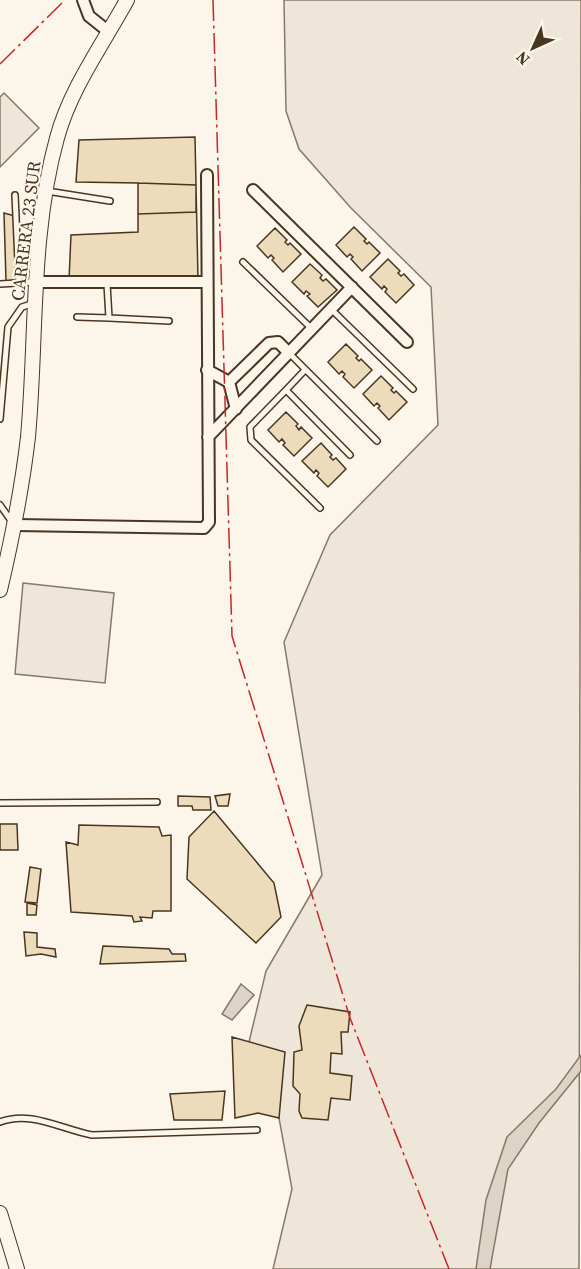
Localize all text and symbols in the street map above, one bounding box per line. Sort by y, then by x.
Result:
north arrow [503,18,563,78]
text: N [510,46,534,71]
street label: CARRERA 23 SUR [5,159,47,302]

